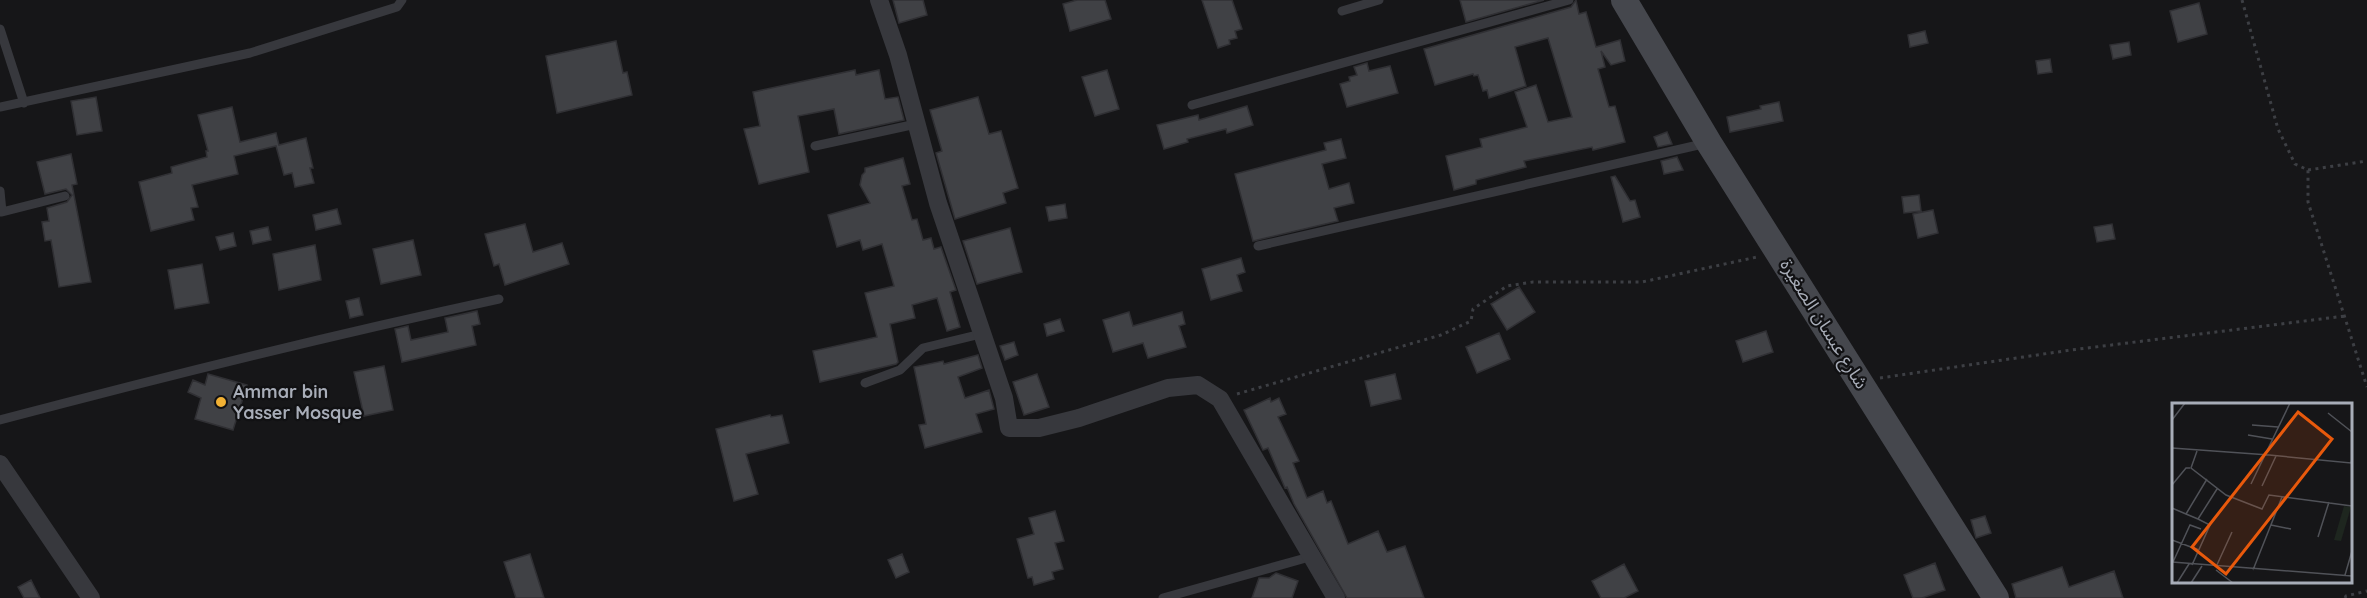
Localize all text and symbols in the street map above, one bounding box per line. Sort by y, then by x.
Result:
street label: شارع عبسان الصغيرة [1773,255,1874,395]
place label: Ammar bin Yasser Mosque [233,380,362,424]
marker: Ammar bin Yasser Mosque [214,395,228,409]
inset map [2172,403,2352,583]

